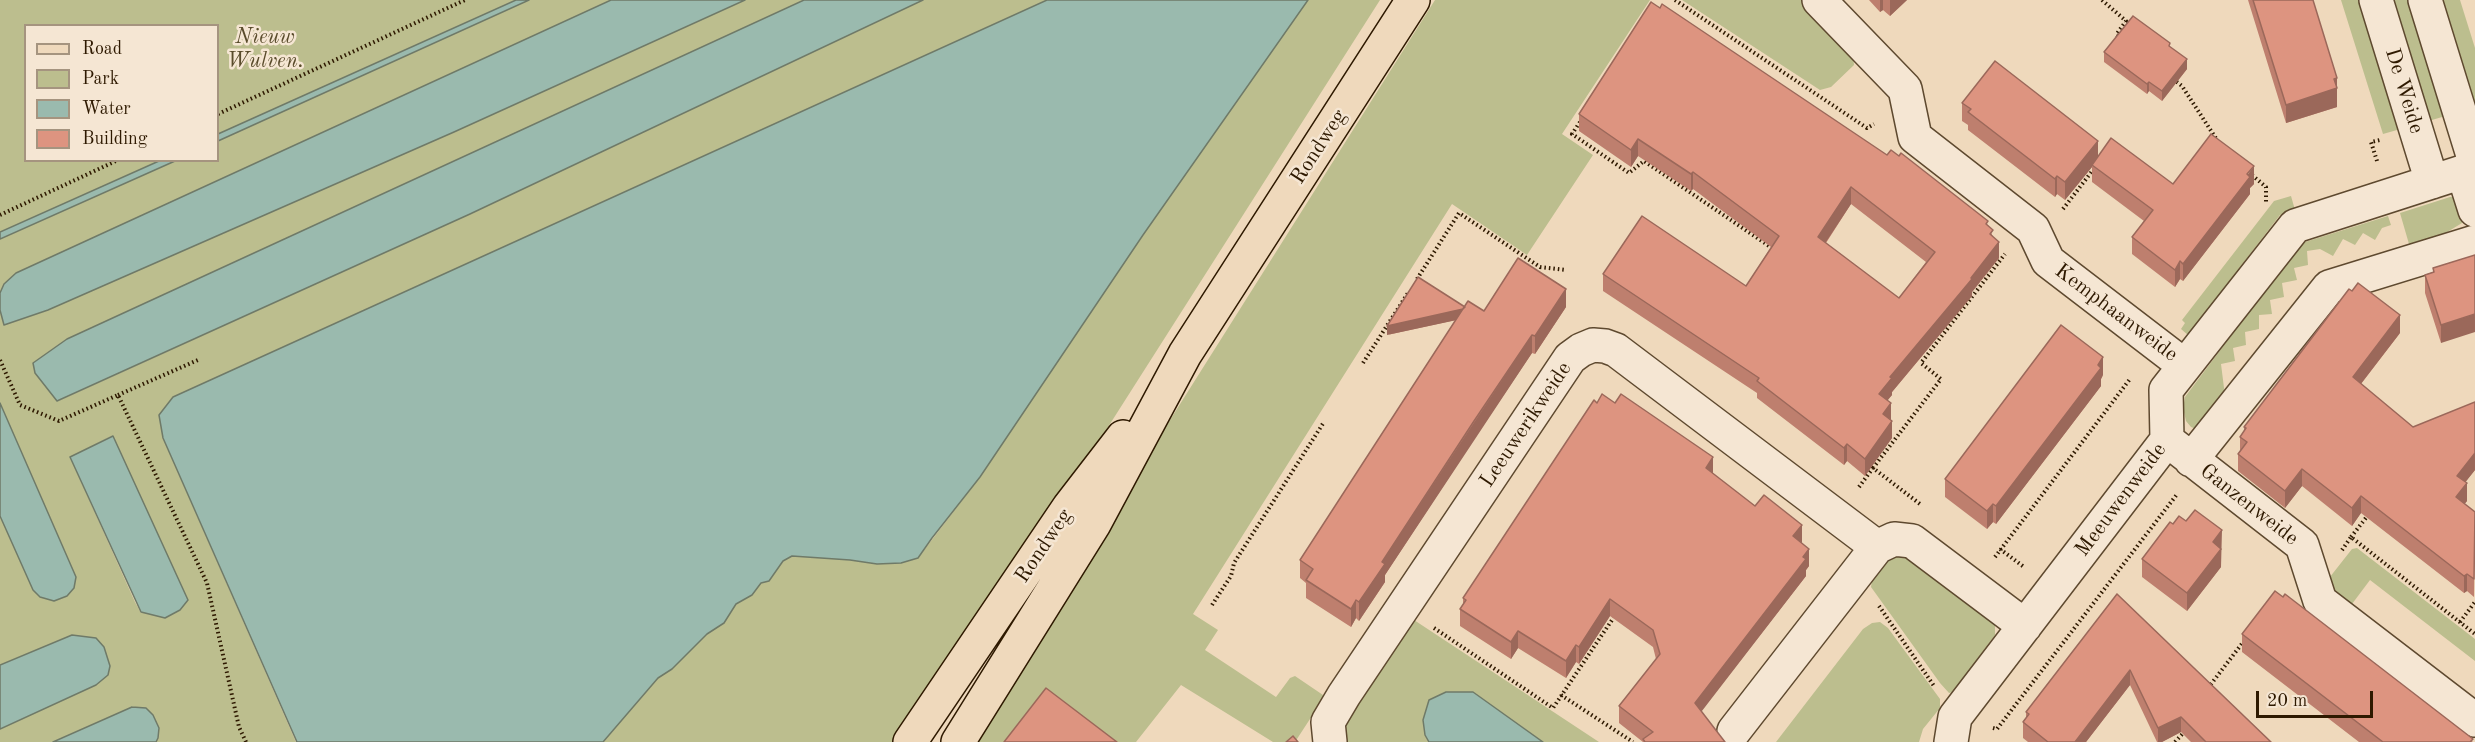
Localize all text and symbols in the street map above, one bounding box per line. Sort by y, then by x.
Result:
legend [24,24,219,162]
park label: Nieuw Wulven. [226,24,304,74]
text: Road [82,40,122,58]
street label: De Weide [2379,45,2429,137]
text: Park [82,70,119,88]
text: Water [82,100,131,118]
street label: Rondweg [1286,105,1352,189]
text: Building [82,130,147,148]
street label: Kemphaanweide [2049,258,2183,368]
street label: Leeuwerikweide [1475,357,1577,493]
street label: Meeuwenweide [2070,438,2172,562]
street label: Ganzenweide [2195,459,2303,551]
street label: Rondweg [1010,504,1078,588]
scale bar [2259,679,2376,717]
text: 20 m [2267,692,2307,710]

